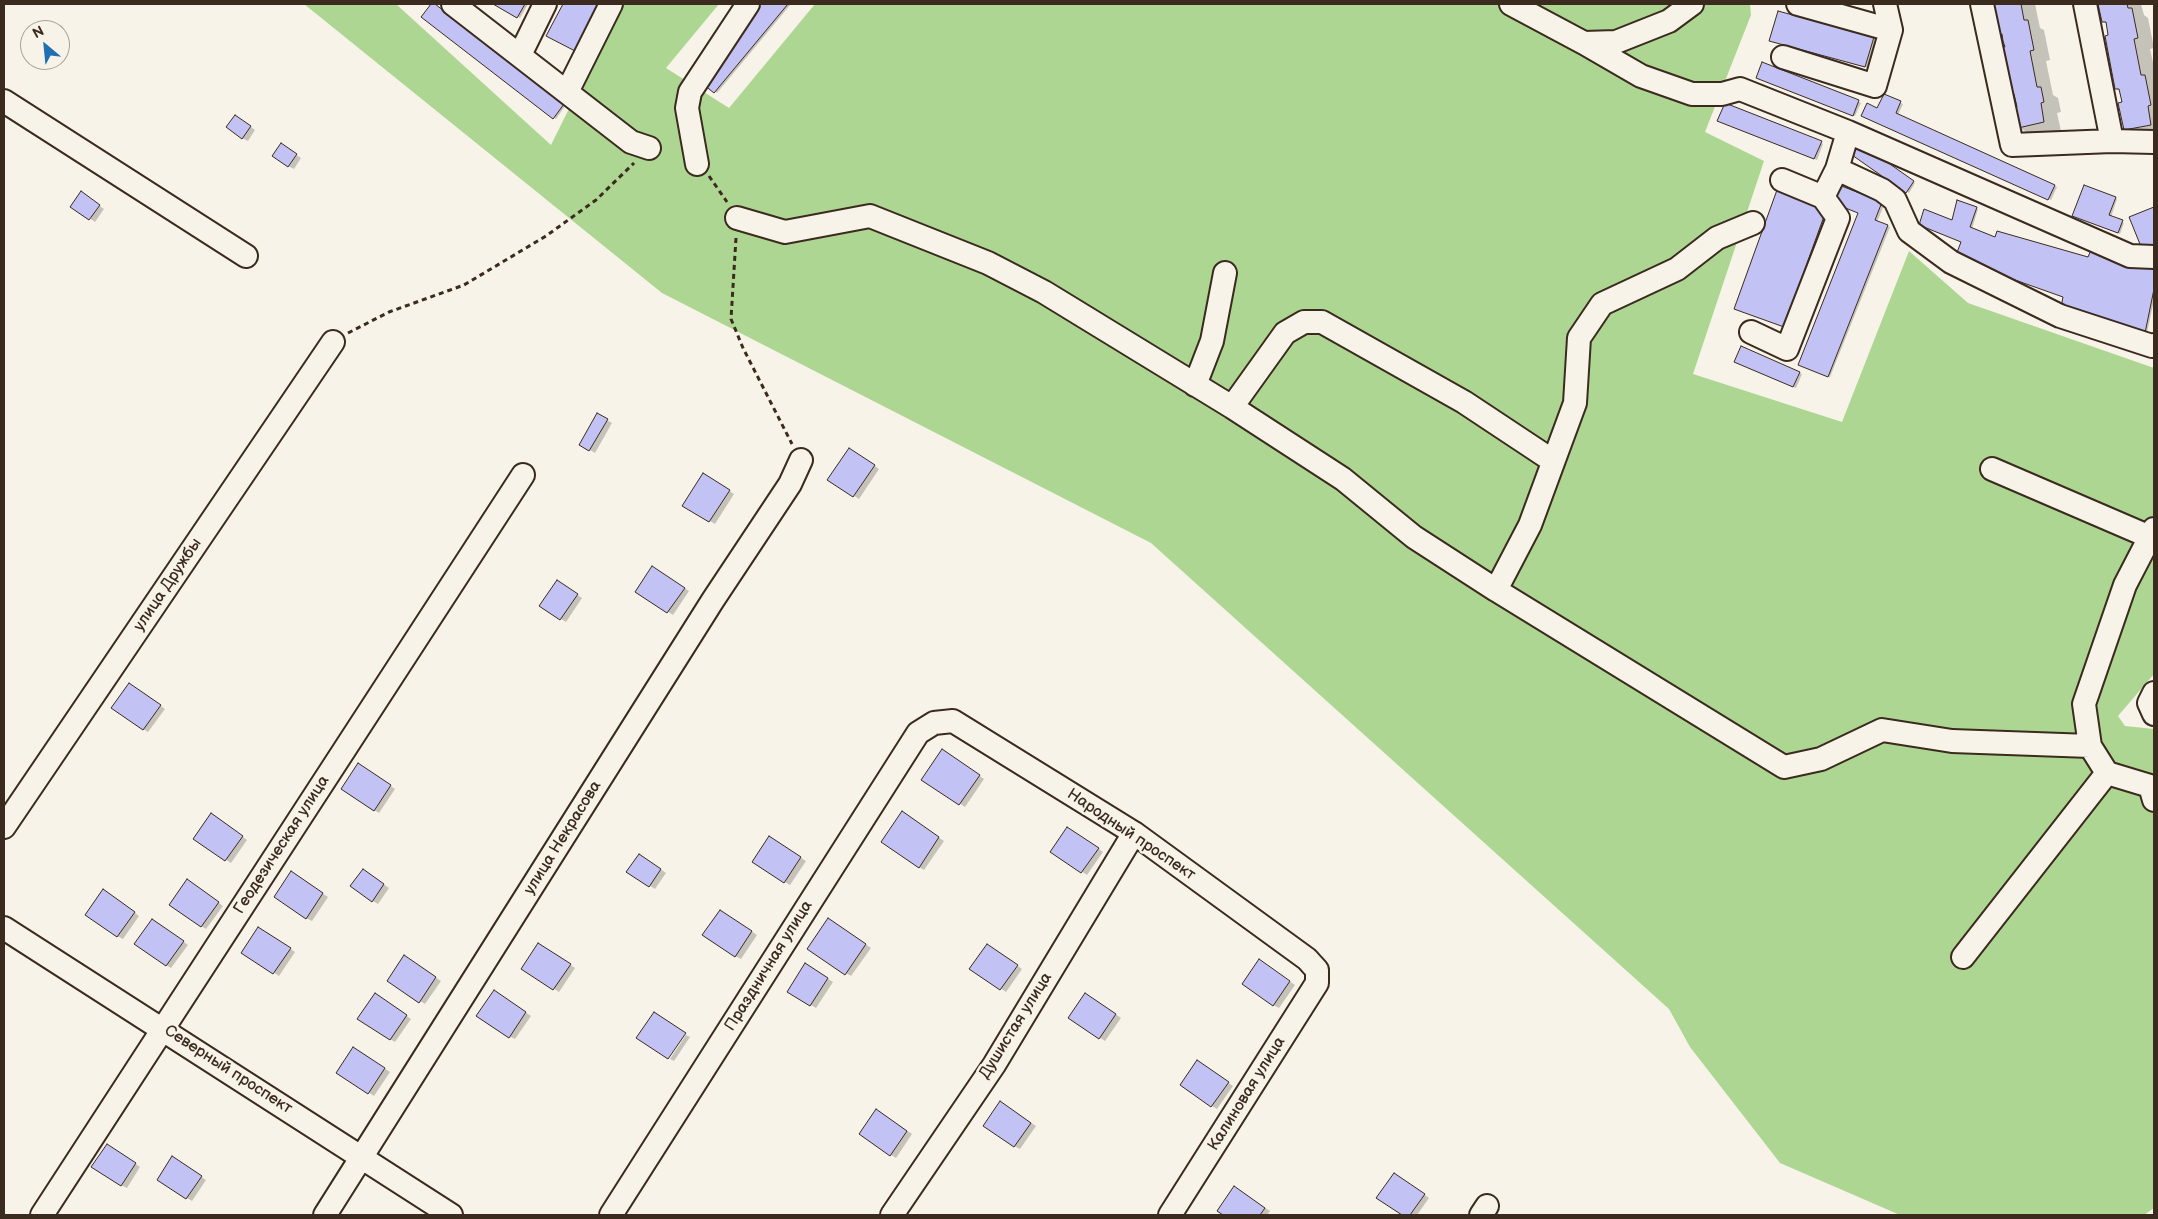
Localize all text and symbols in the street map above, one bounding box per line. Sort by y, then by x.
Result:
north arrow [20,20,70,70]
text: N [30,22,47,42]
street label: улица Дружбы [130,535,206,635]
street label: Геодезическая улица [230,772,334,918]
street label: улица Некрасова [520,778,606,898]
street label: Народный проспект [1063,785,1199,885]
street label: Праздничная улица [721,897,817,1035]
street label: Душистая улица [976,969,1056,1083]
street label: Северный проспект [160,1021,296,1119]
street label: Калиновая улица [1204,1034,1290,1154]

